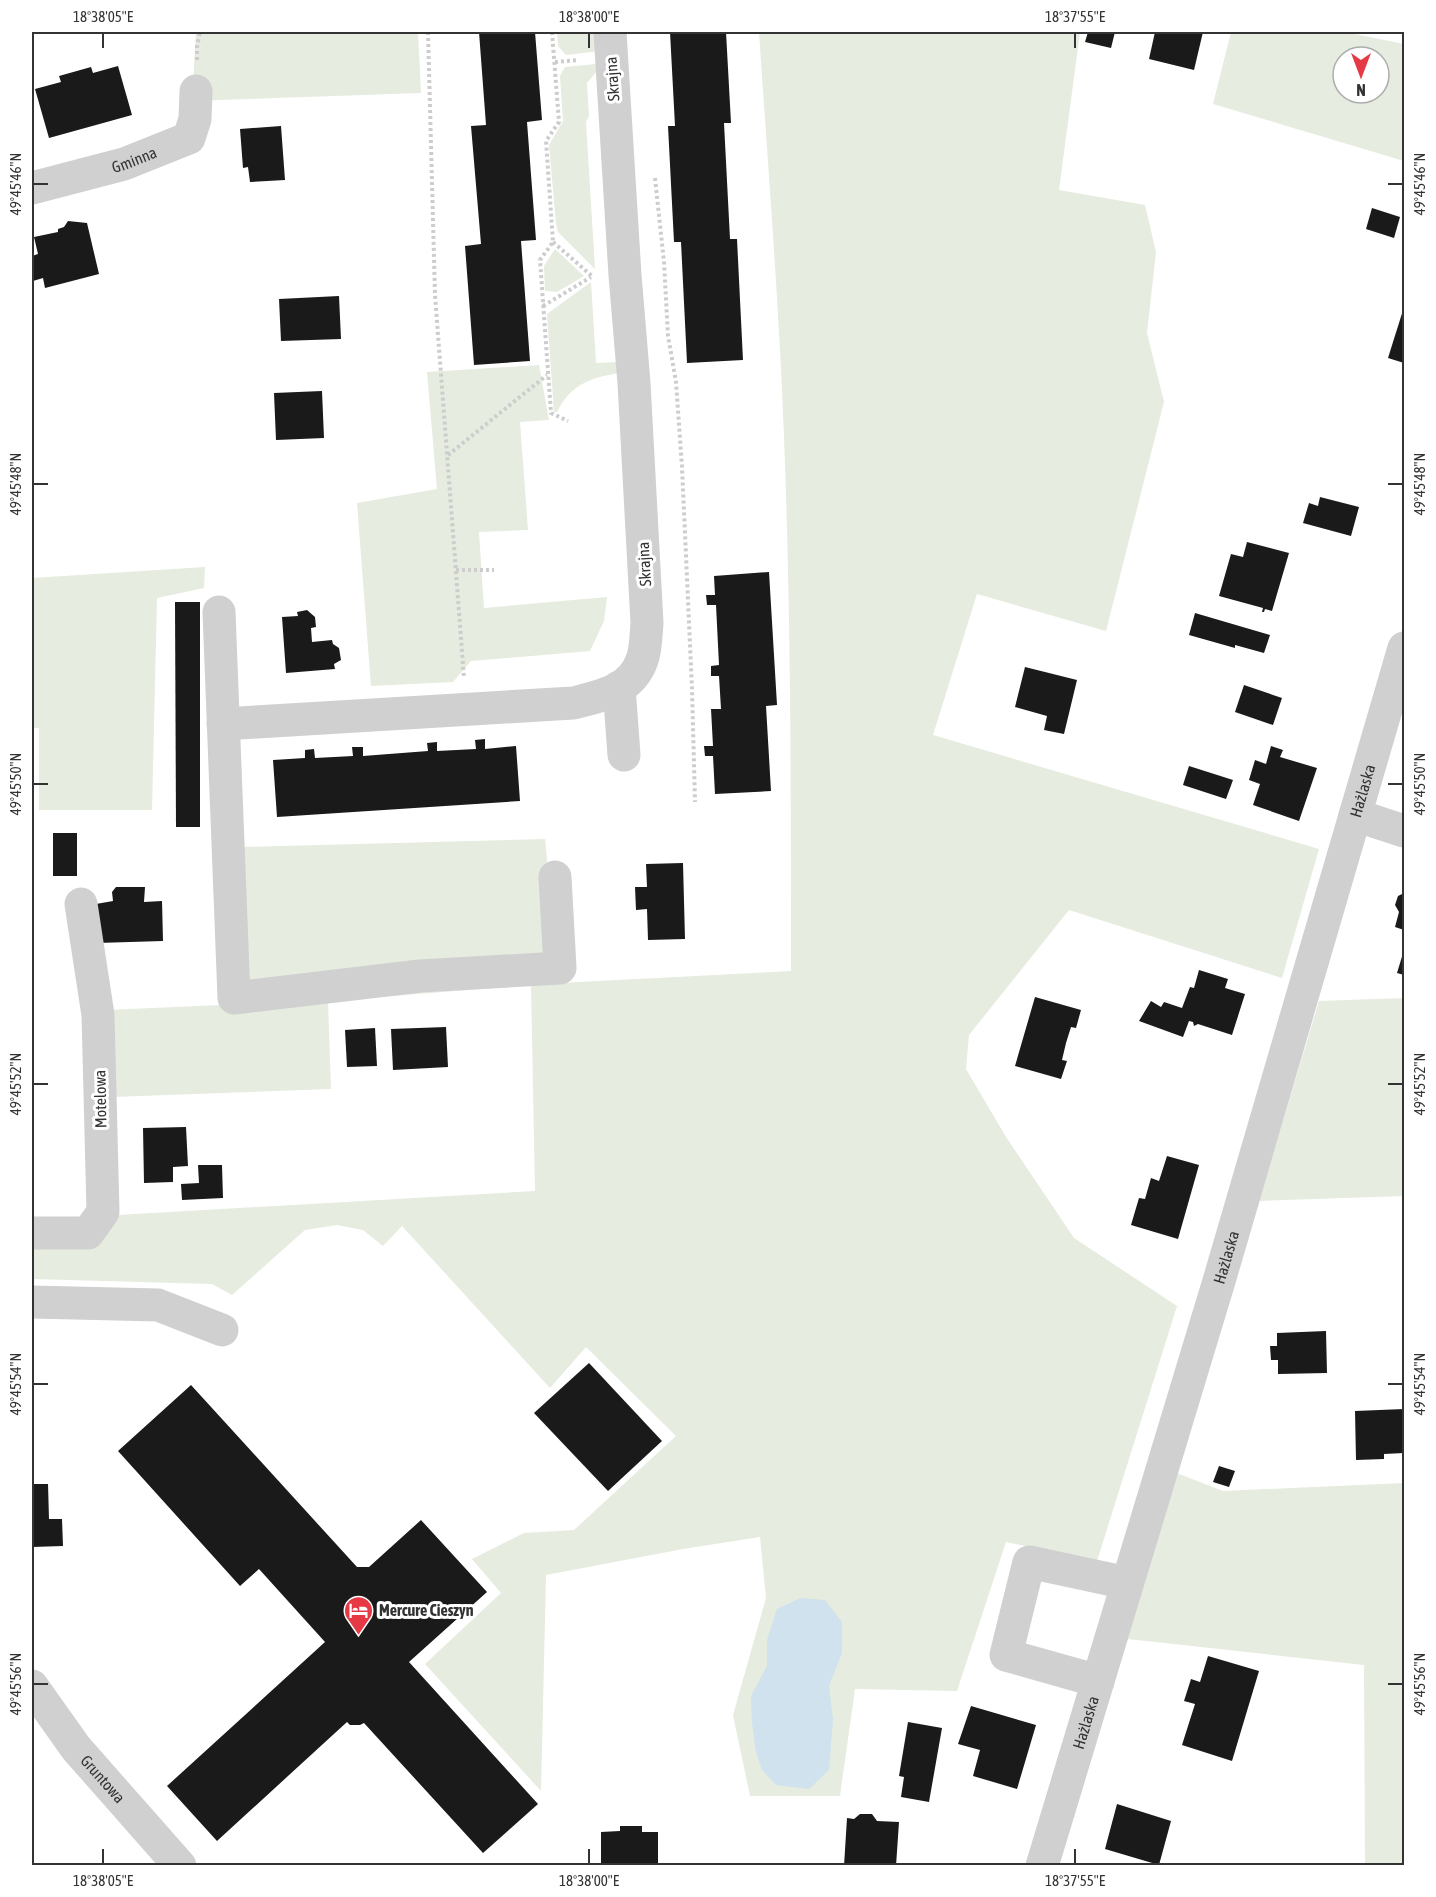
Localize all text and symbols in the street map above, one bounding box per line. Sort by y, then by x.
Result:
text: 18°38'05"E [73,8,134,25]
text: 18°38'00"E [559,8,620,25]
text: 18°37'55"E [1045,8,1106,25]
north arrow [1331,45,1391,105]
street label: Skrajna [601,56,624,102]
text: N [1356,81,1366,99]
street label: Gminna [110,143,159,176]
text: 49°45'46"N [7,153,24,215]
text: 49°45'46"N [1411,153,1428,215]
text: 49°45'48"N [7,453,24,515]
text: 49°45'48"N [1411,453,1428,515]
street label: Skrajna [634,541,655,587]
text: 49°45'50"N [7,753,24,815]
text: 49°45'50"N [1411,753,1428,815]
street label: Hażlaska [1346,762,1379,819]
text: 49°45'52"N [7,1053,24,1115]
text: 49°45'52"N [1411,1053,1428,1115]
street label: Motelowa [90,1070,110,1128]
street label: Hażlaska [1210,1229,1242,1286]
text: 49°45'54"N [7,1353,24,1415]
text: 49°45'54"N [1411,1353,1428,1415]
hotel icon: Mercure Cieszyn [342,1594,374,1636]
place label: Mercure Cieszyn [379,1601,474,1619]
text: 49°45'56"N [7,1653,24,1715]
text: 49°45'56"N [1411,1653,1428,1715]
street label: Hażlaska [1069,1694,1102,1751]
street label: Gruntowa [77,1751,129,1806]
text: 18°38'05"E [73,1872,134,1889]
text: 18°38'00"E [559,1872,620,1889]
text: 18°37'55"E [1045,1872,1106,1889]

